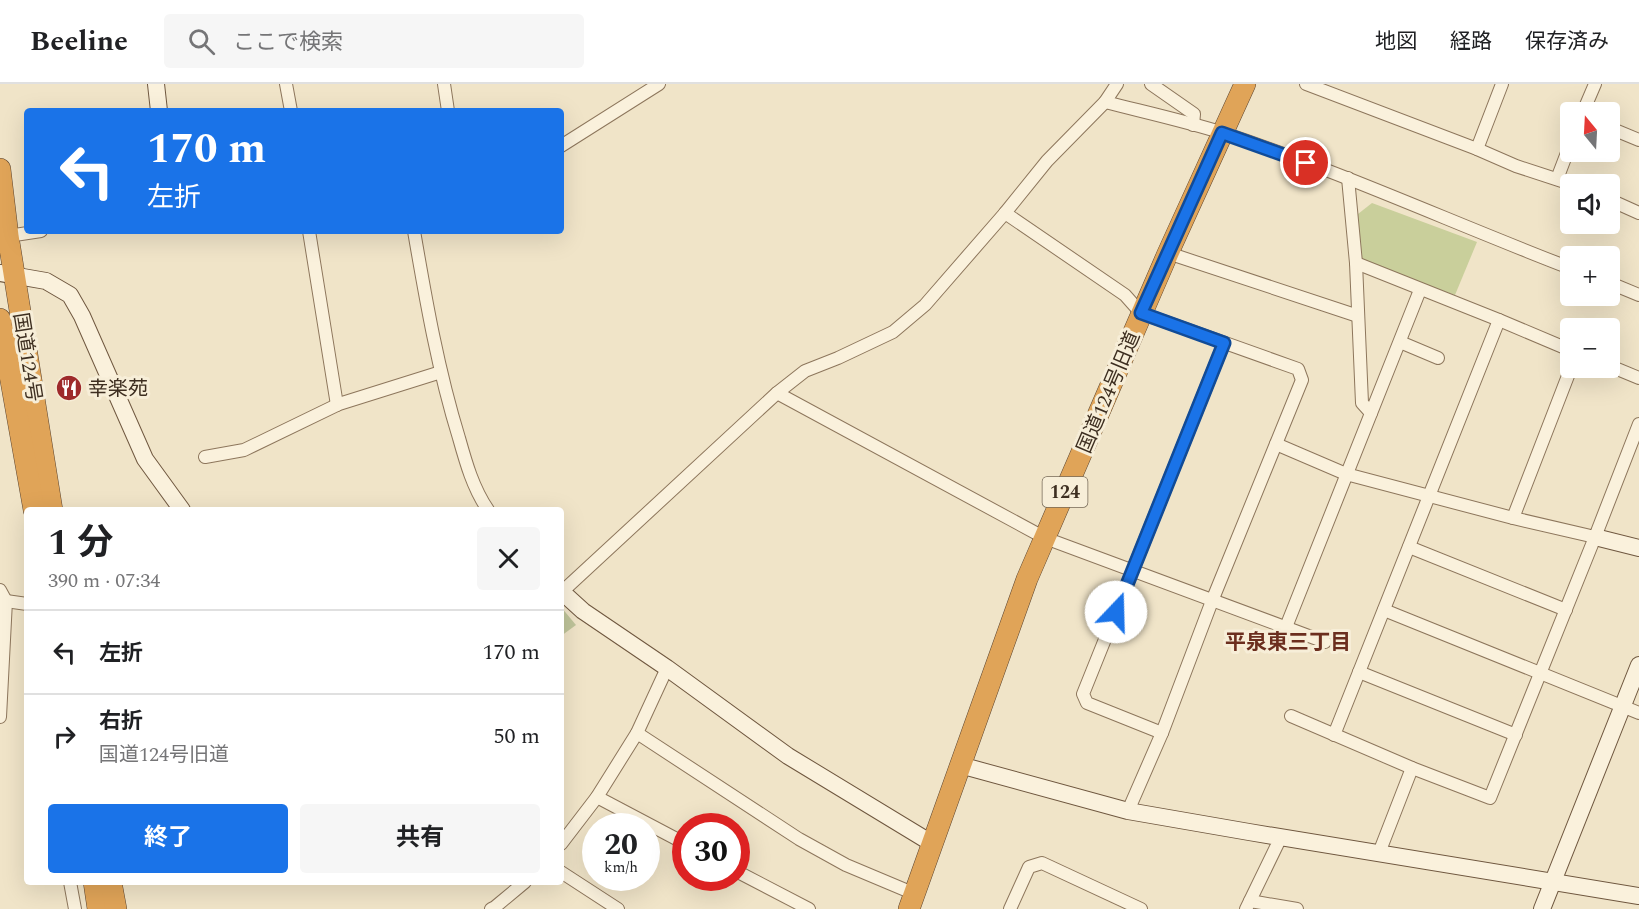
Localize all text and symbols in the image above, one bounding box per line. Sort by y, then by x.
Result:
search box [164,14,584,68]
text: Beeline [30,20,128,63]
icon: search [185,25,218,58]
text: ここで検索 [233,26,343,59]
text: 地図 [1375,26,1417,58]
text: 経路 [1450,26,1492,58]
text: 保存済み [1525,26,1609,58]
north arrow [1560,102,1620,162]
map controls [1560,102,1620,378]
text: 170 m [147,118,266,181]
icon: left [48,132,126,210]
pin [1280,137,1331,188]
icon: arrive [1289,146,1322,179]
button: sound [1560,174,1620,234]
text: 左折 [147,177,201,219]
button: + [1560,246,1620,306]
street label: 国道124号 [5,310,49,404]
button: − [1560,318,1620,378]
street label: 国道124号旧道 [1070,327,1148,458]
restaurant icon: 幸楽苑 [54,373,84,403]
place label: 幸楽苑 [88,374,148,404]
road number: 124 [1042,477,1088,507]
text: 1 分 [48,516,113,571]
button: close [477,527,540,590]
text: 390 m · 07:34 [48,566,160,596]
position arrow [1084,580,1148,644]
district label: 平泉東三丁目 [1225,627,1351,659]
icon: left [48,636,81,669]
text: 170 m [483,636,540,669]
text: 左折 [99,637,143,670]
text: 右折 [99,705,143,738]
icon: right [48,720,81,753]
text: 50 m [494,720,540,753]
text: 国道124号旧道 [99,740,229,770]
button: 終了 [48,804,288,873]
button: 共有 [300,804,540,873]
speed limit sign: 30 [672,813,750,891]
text: 20 [604,822,638,868]
text: km/h [604,856,638,879]

